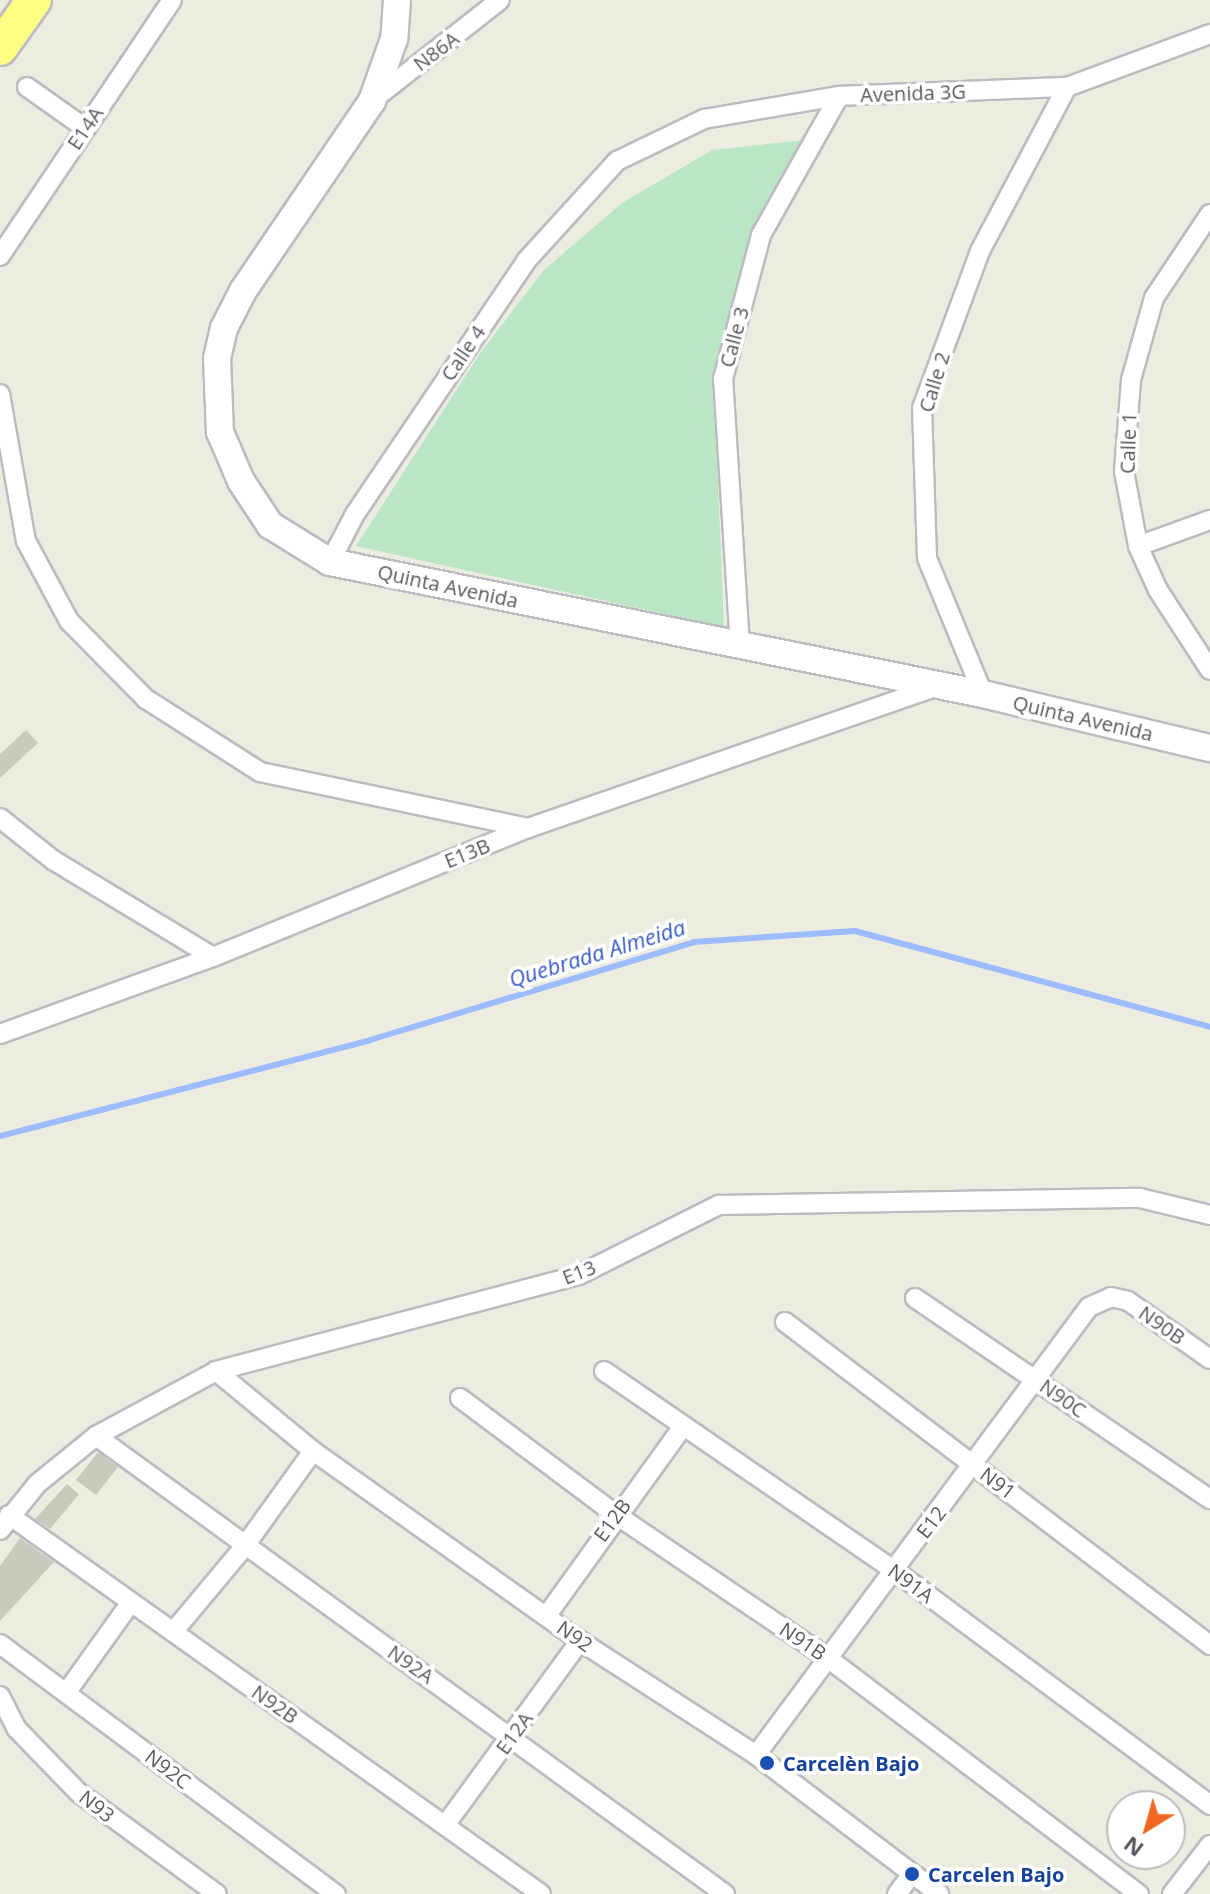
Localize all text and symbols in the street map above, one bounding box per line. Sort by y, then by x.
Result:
street label: N86A [409,26,463,76]
street label: Avenida 3G [860,79,966,107]
street label: E14A [62,102,108,154]
street label: Calle 3 [714,304,754,370]
street label: Calle 4 [436,321,490,385]
street label: Calle 2 [914,349,954,415]
street label: Calle 1 [1115,412,1141,474]
street label: Quinta Avenida [376,559,520,613]
street label: Quinta Avenida [1011,690,1155,746]
street label: E13B [441,833,493,873]
water label: Quebrada Almeida [506,914,688,992]
street label: E13 [559,1255,599,1289]
street label: N90B [1134,1301,1190,1349]
street label: N90C [1035,1374,1091,1422]
street label: N91 [976,1462,1020,1504]
street label: E12B [589,1494,635,1546]
street label: E12 [911,1501,951,1543]
street label: N91A [883,1558,939,1608]
street label: N92 [553,1615,597,1657]
street label: N91B [775,1617,831,1665]
street label: N92A [383,1640,439,1688]
street label: N92B [247,1680,303,1728]
street label: E12A [491,1707,537,1759]
street label: N92C [141,1744,195,1794]
place label: Carcelèn Bajo [783,1751,919,1775]
marker: Carcelèn Bajo [758,1754,776,1772]
street label: N93 [75,1785,119,1827]
north arrow [1106,1790,1186,1870]
text: N [1117,1830,1149,1865]
place label: Carcelen Bajo [928,1862,1064,1886]
marker: Carcelen Bajo [903,1865,921,1883]

